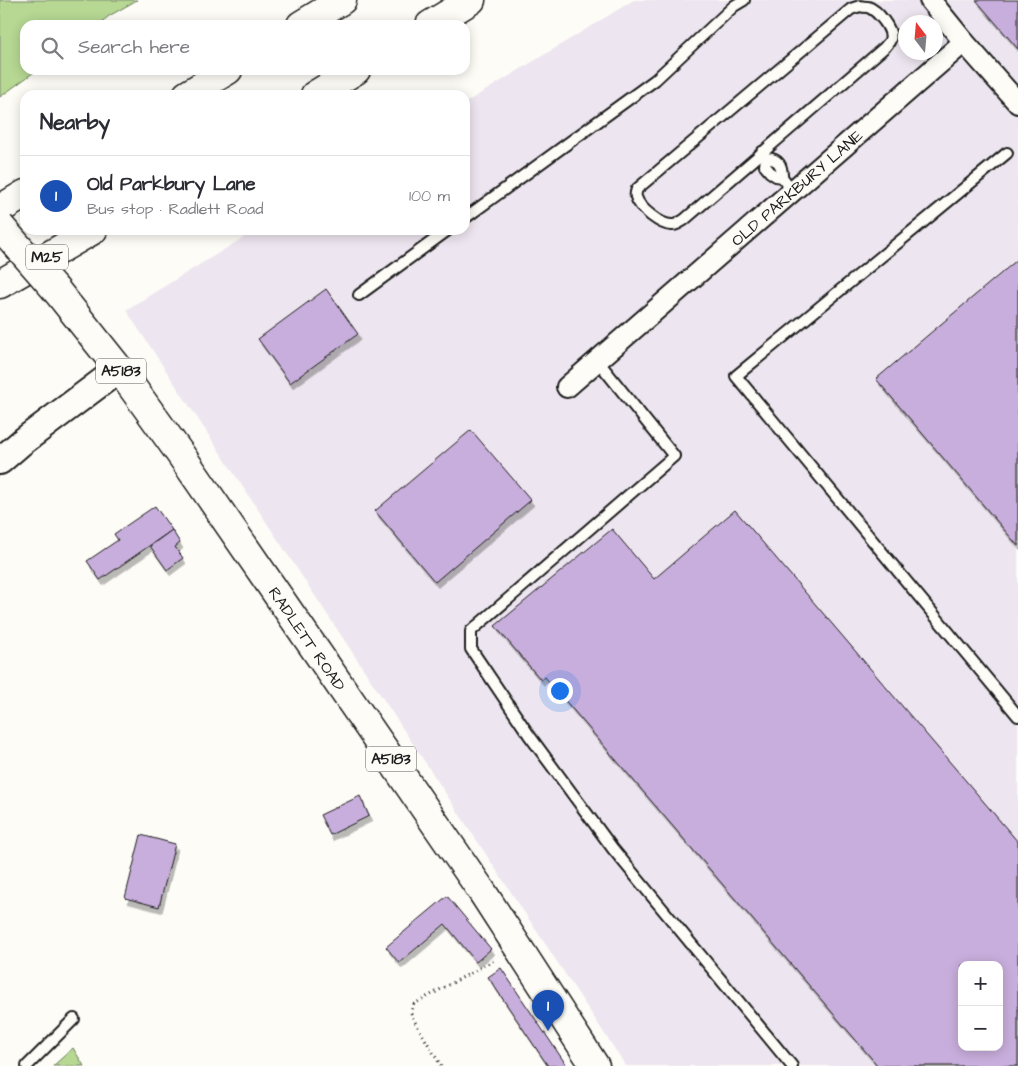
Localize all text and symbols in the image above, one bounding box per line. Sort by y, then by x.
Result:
north arrow [898,15,943,60]
search box [20,20,470,75]
icon: search [38,34,66,62]
text: Search here [78,34,190,61]
text: Nearby [40,108,110,137]
street label: OLD PARKBURY LANE [727,125,868,252]
text: Old Parkbury Lane [87,171,255,198]
text: 1 [55,185,57,207]
text: 100 m [409,185,450,207]
text: Bus stop · Radlett Road [87,198,263,220]
road number: M25 [26,244,68,270]
road number: A5183 [96,358,146,384]
street label: RADLETT ROAD [263,583,350,695]
your location [547,678,573,704]
road number: A5183 [366,746,416,772]
map controls [958,961,1003,1051]
button: + [958,961,1003,1006]
pin: 1 [532,990,564,1031]
button: − [958,1006,1003,1051]

